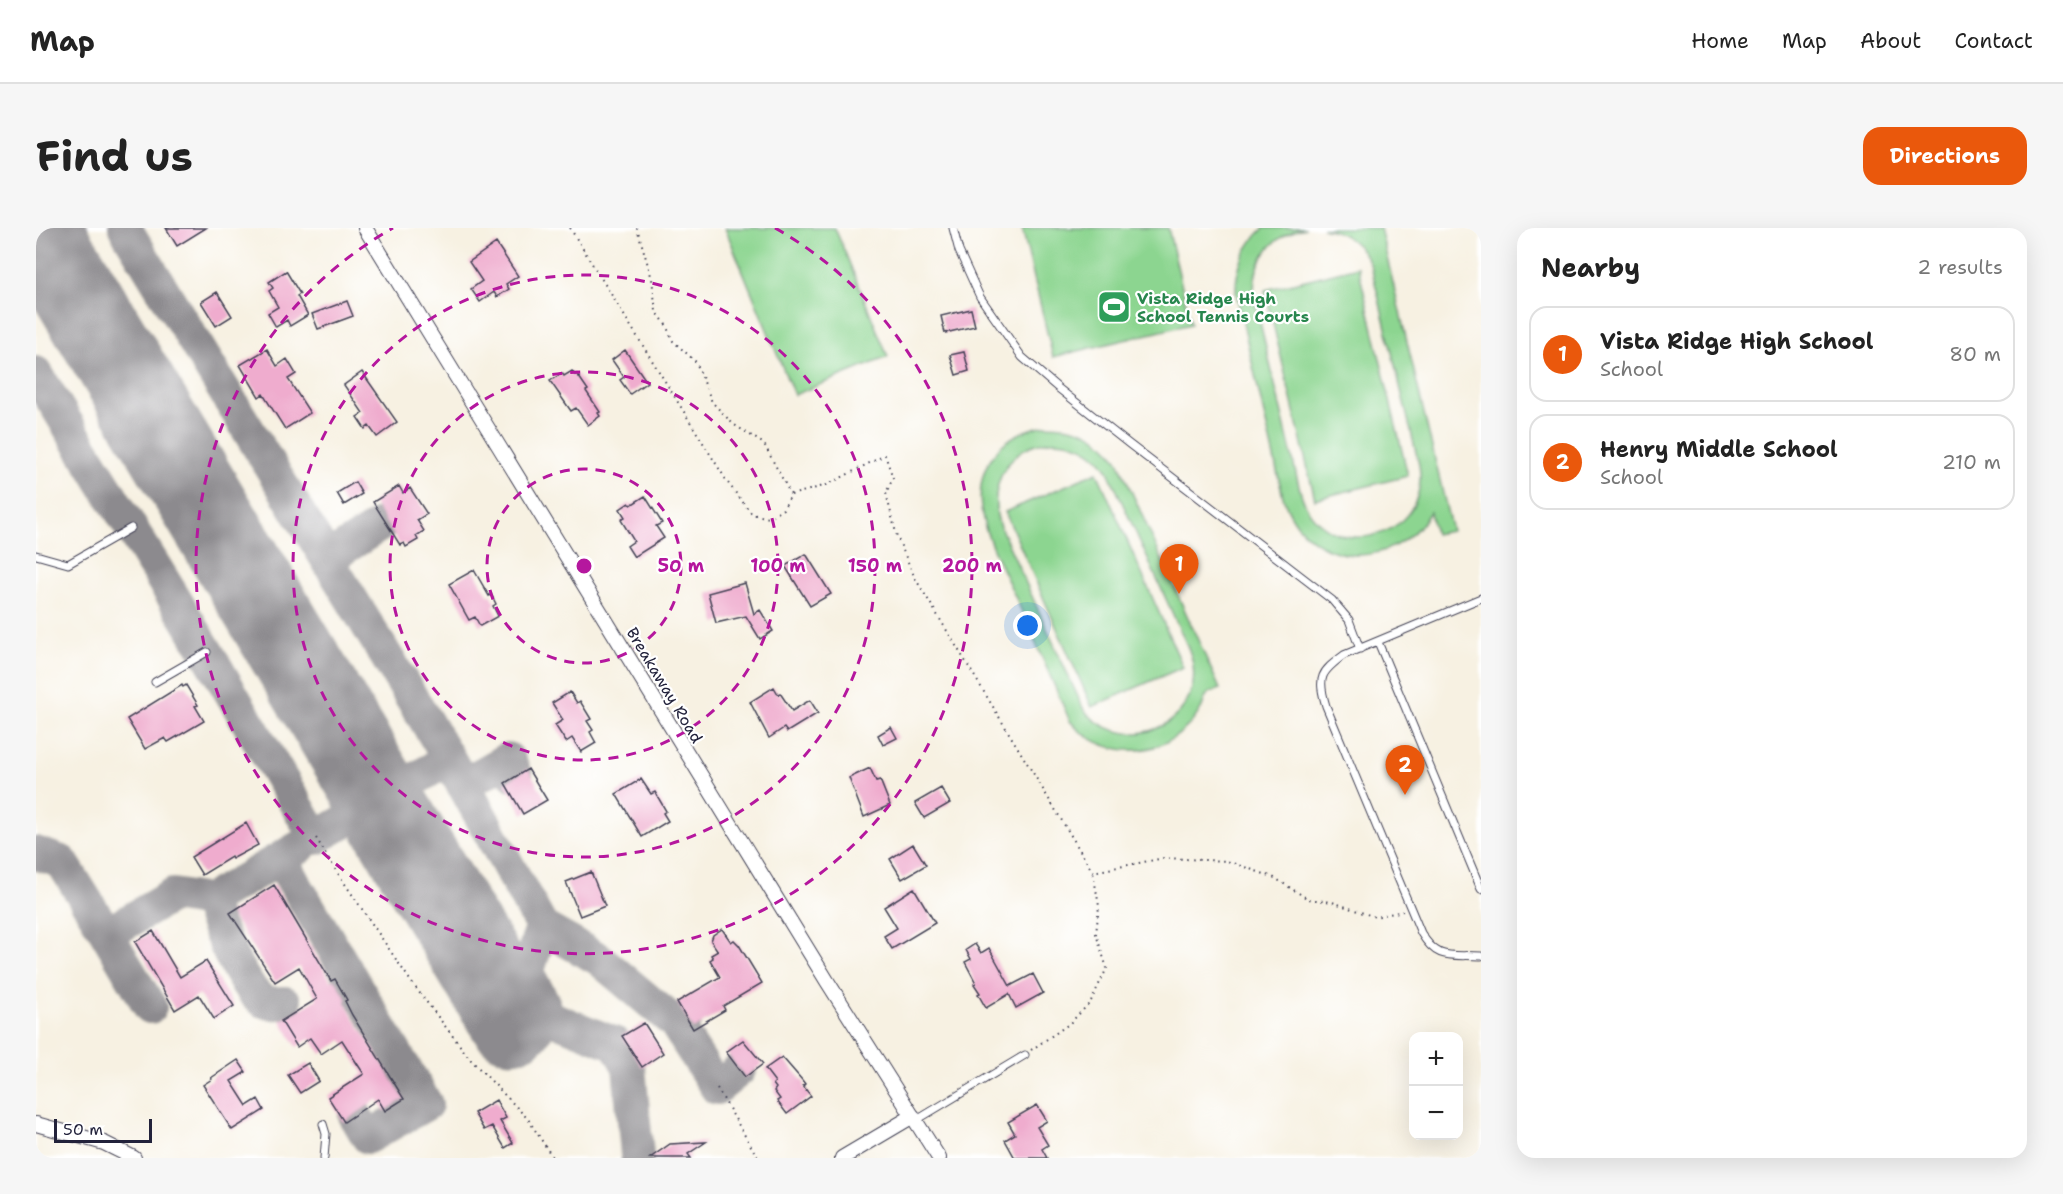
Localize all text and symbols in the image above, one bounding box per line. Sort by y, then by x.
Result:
text: Map [30,22,95,60]
text: Home [1691,27,1749,55]
text: Map [1782,27,1827,55]
text: About [1860,27,1921,55]
text: Contact [1954,27,2033,55]
button: Directions [1863,127,2027,185]
text: Find us [36,128,193,184]
text: Nearby [1541,250,1640,285]
text: 2 results [1917,254,2003,280]
place label: Vista Ridge High School Tennis Courts [1137,288,1309,327]
sports icon: Vista Ridge High School Tennis Courts [1096,289,1132,325]
text: Vista Ridge High School [1600,327,1874,356]
text: 1 [1558,341,1567,367]
text: 80 m [1949,341,2001,367]
text: School [1600,356,1663,382]
text: Henry Middle School [1600,435,1838,464]
text: 2 [1556,449,1570,475]
text: 210 m [1942,449,2001,475]
text: School [1600,464,1663,490]
pin: 1 [1160,544,1198,594]
text: 50 m [658,554,705,578]
text: 100 m [750,554,806,578]
text: 150 m [848,554,903,578]
text: 200 m [942,554,1003,578]
centre of rings [574,556,594,576]
your location [1013,611,1042,640]
street label: Breakaway Road [622,624,707,747]
pin: 2 [1386,746,1424,795]
map controls [1409,1032,1463,1140]
button: + [1409,1032,1463,1086]
button: − [1409,1086,1463,1140]
scale bar [54,1116,152,1144]
text: 50 m [63,1119,103,1140]

